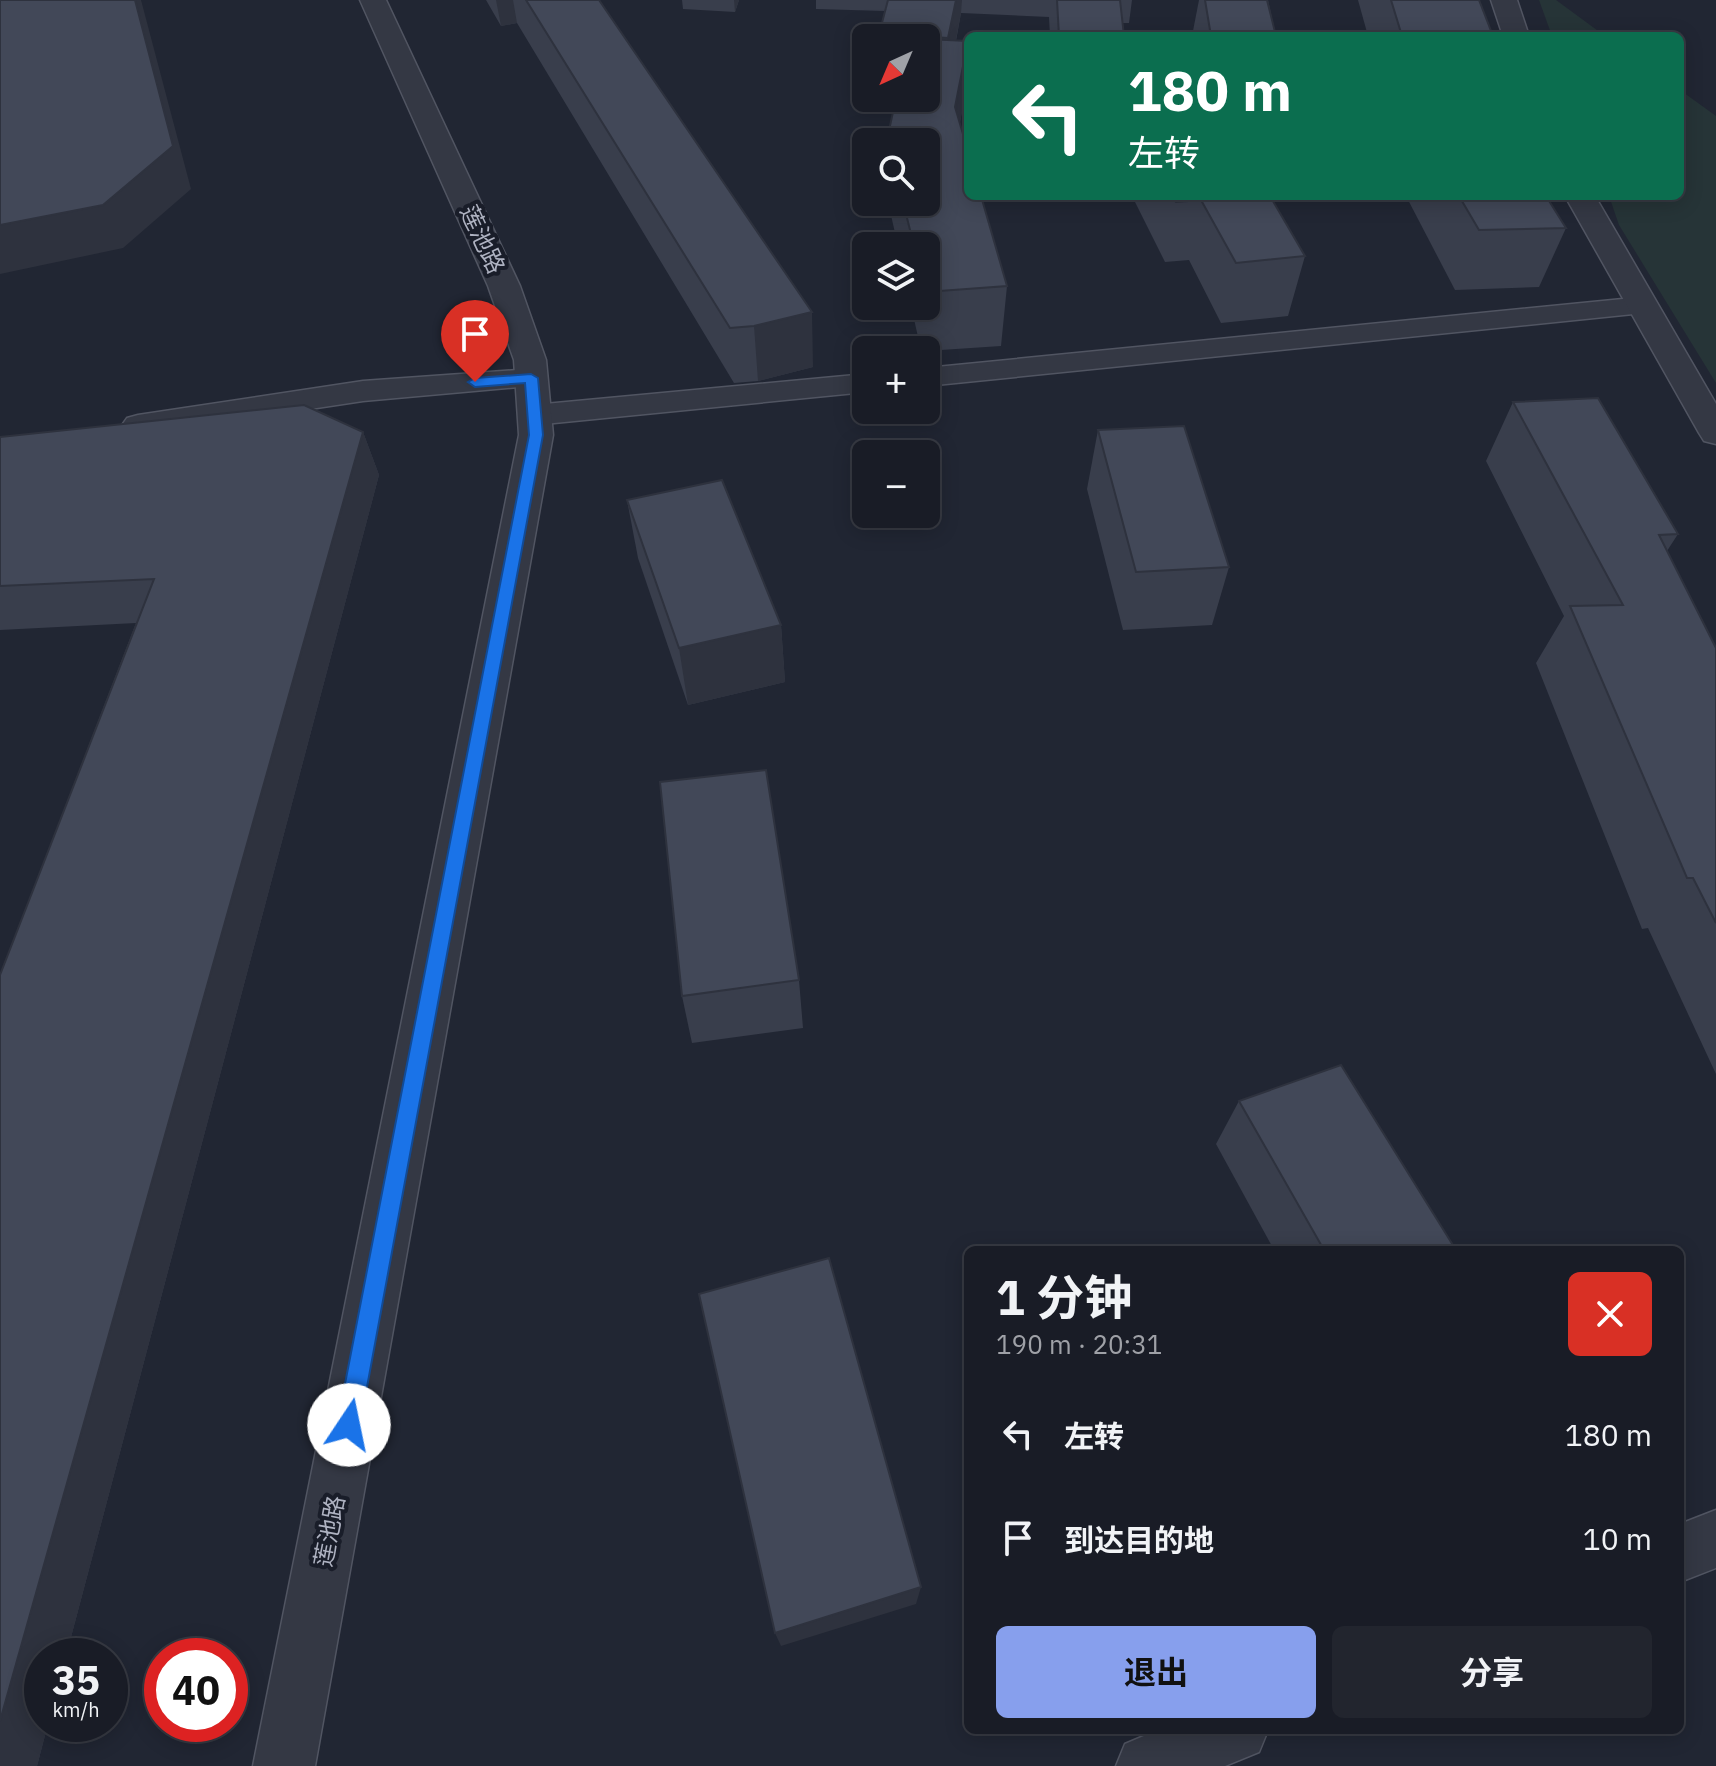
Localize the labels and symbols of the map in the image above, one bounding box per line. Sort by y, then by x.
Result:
north arrow [852,24,940,112]
street label: 莲池路 [453,200,513,278]
pin [441,300,509,382]
position arrow [307,1383,391,1467]
street label: 莲池路 [306,1493,352,1569]
speed limit sign: 40 [144,1638,248,1742]

